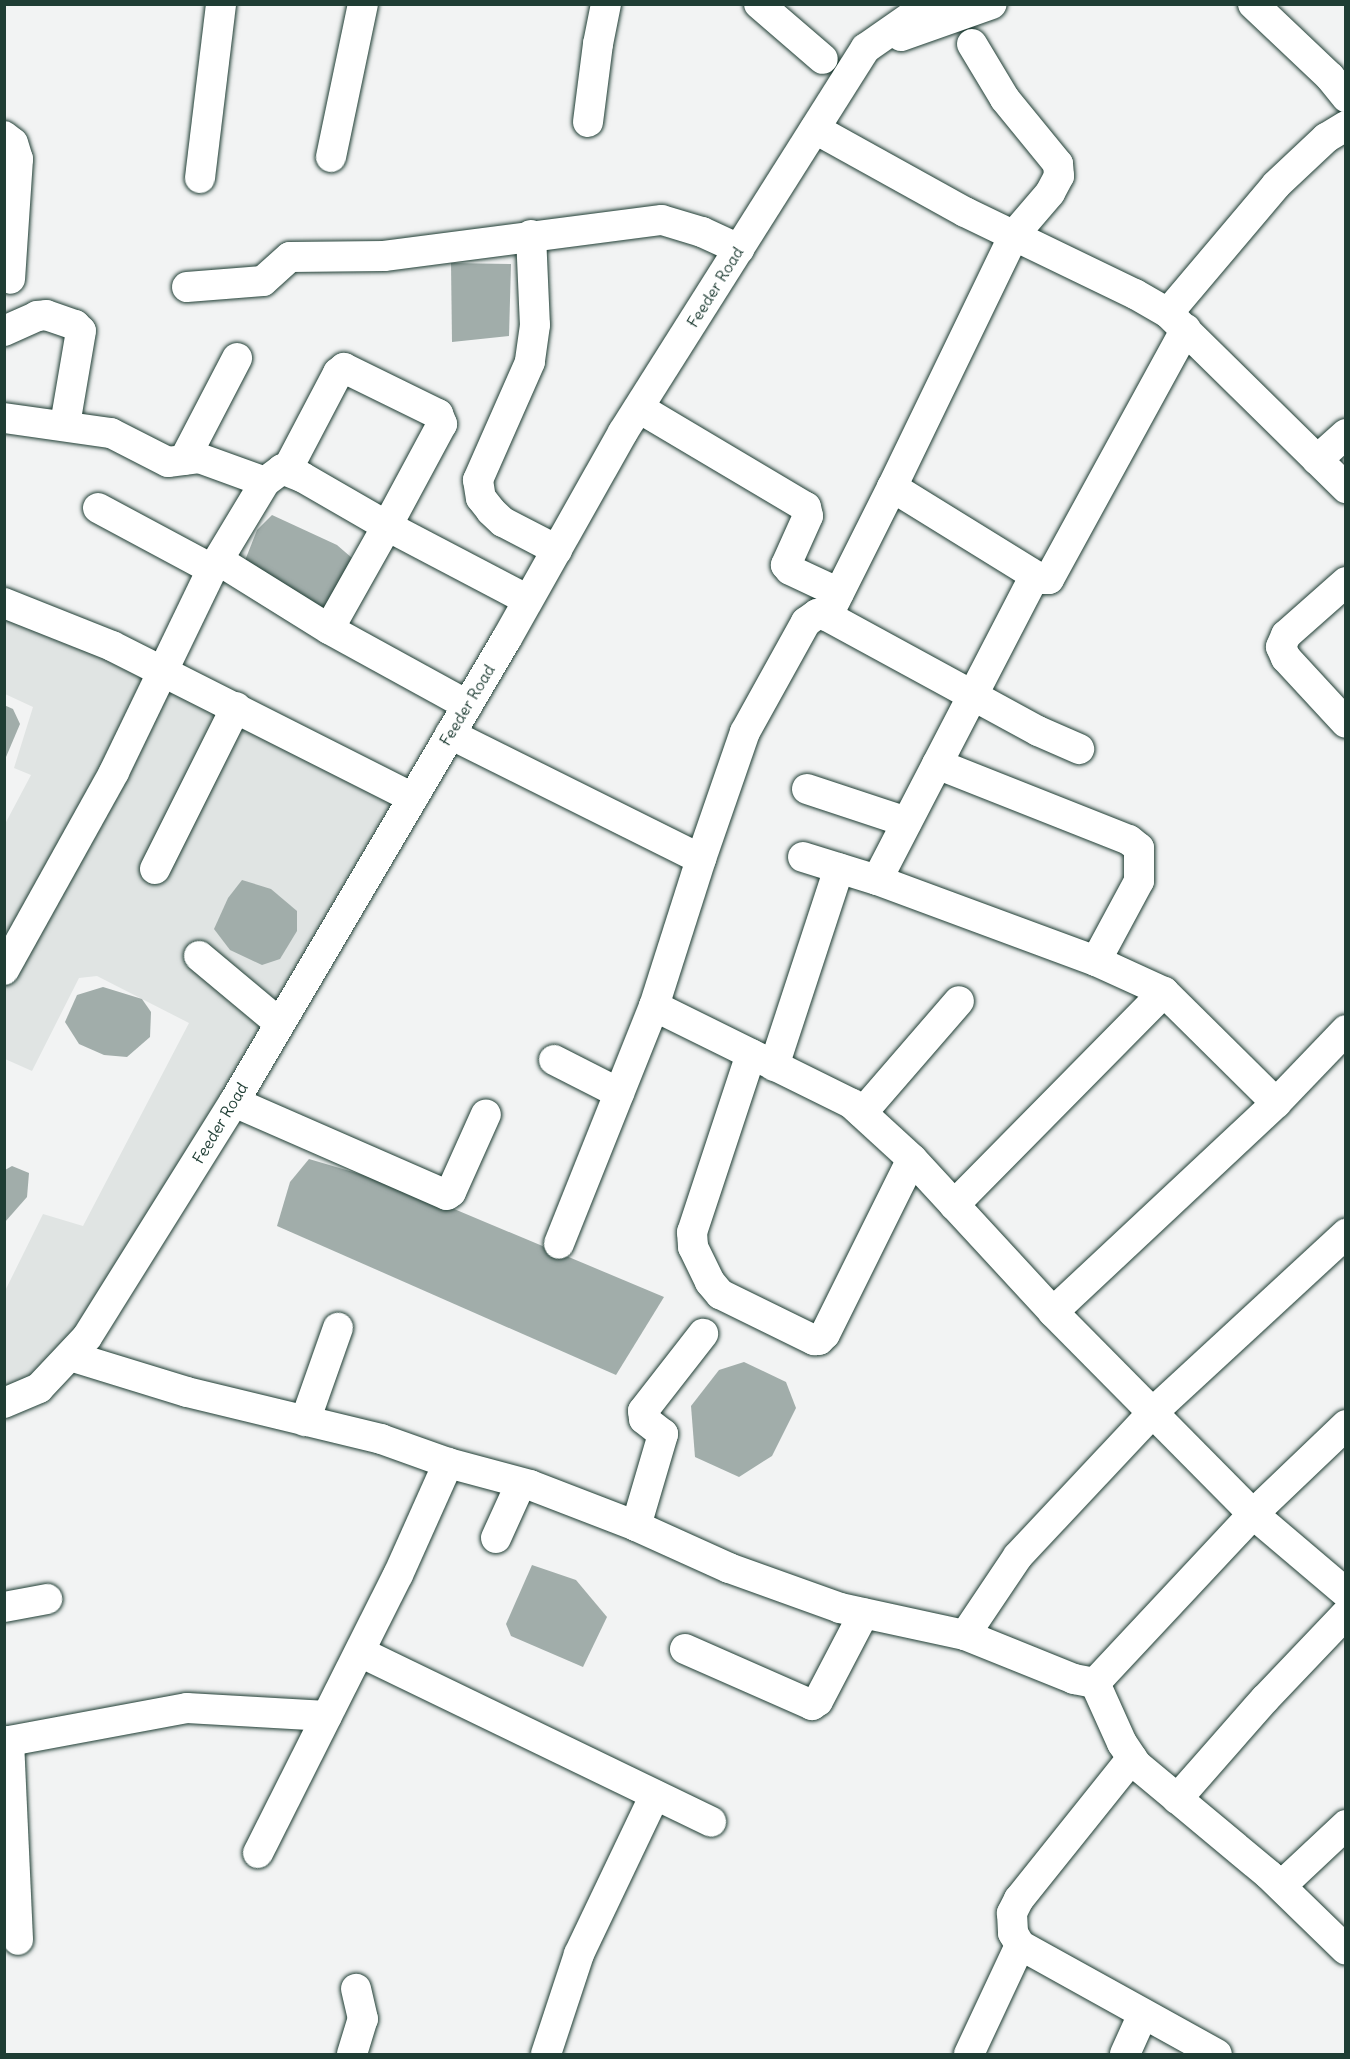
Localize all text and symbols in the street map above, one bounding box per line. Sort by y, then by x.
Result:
street label: Feeder Road [683,243,747,331]
street label: Feeder Road [435,661,499,749]
street label: Feeder Road [188,1079,252,1167]

